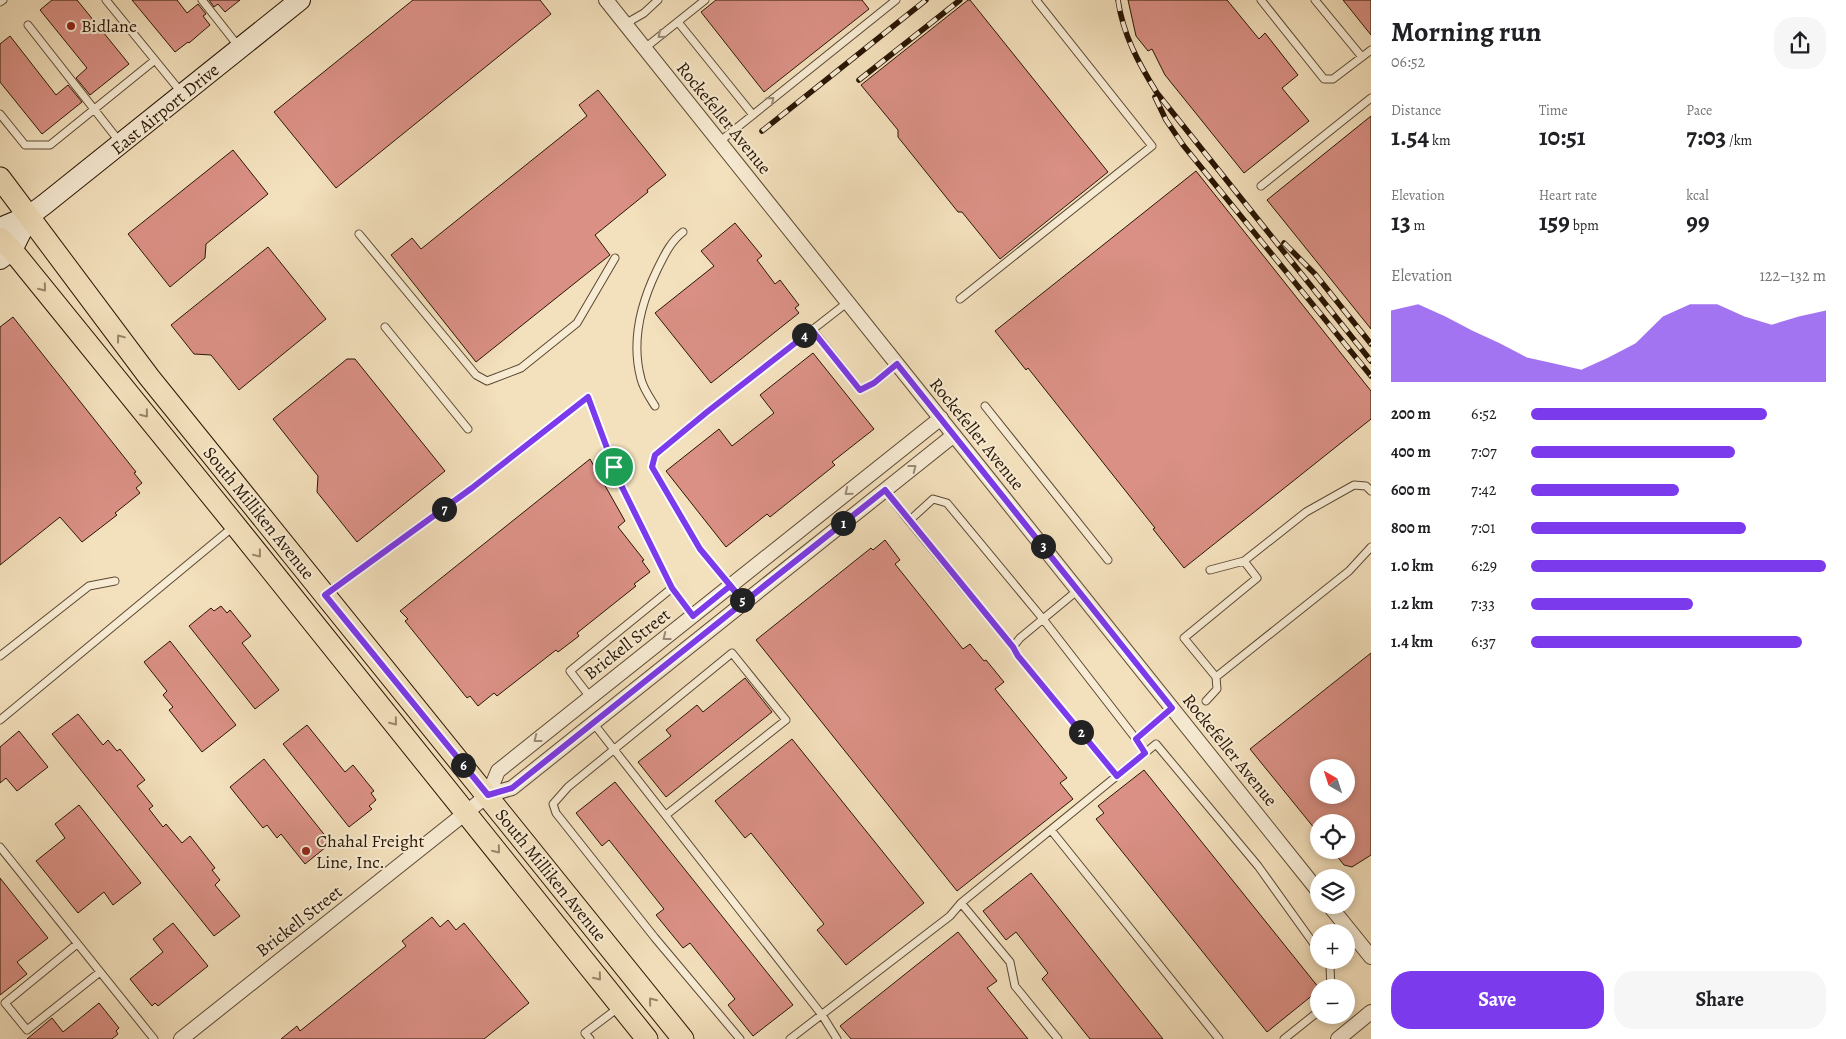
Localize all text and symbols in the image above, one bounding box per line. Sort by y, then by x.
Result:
text: Morning run [1391,13,1541,51]
place label: Bidlane [81,14,137,38]
button: share [1774,17,1826,69]
marker: Bidlane [65,20,77,32]
one-way arrow [658,30,667,38]
text: 06:52 [1391,51,1425,73]
street label: Rockefeller Avenue [671,57,777,179]
street label: East Airport Drive [106,58,224,160]
one-way arrow [765,98,774,106]
text: Distance [1391,101,1441,120]
text: Time [1539,101,1568,120]
text: Pace [1686,101,1712,120]
text: 1.54 [1391,120,1429,154]
text: 10:51 [1539,120,1586,154]
text: 7:03 [1686,120,1726,154]
text: km [1429,131,1451,150]
text: /km [1726,131,1752,150]
text: Elevation [1391,186,1445,205]
text: Heart rate [1539,186,1597,205]
text: kcal [1686,186,1709,205]
text: 13 [1391,205,1411,239]
text: 159 [1539,205,1570,239]
text: 99 [1686,205,1709,239]
text: m [1411,216,1425,235]
text: bpm [1570,216,1599,235]
text: Elevation [1391,265,1452,287]
text: 122–132 m [1759,265,1826,287]
one-way arrow [37,282,45,291]
pin: 4 [792,322,816,348]
text: 4 [801,326,808,345]
one-way arrow [117,334,126,344]
street label: Rockefeller Avenue [924,373,1030,495]
text: 200 m [1391,403,1431,425]
text: 6:52 [1471,403,1497,425]
one-way arrow [139,408,147,417]
street label: South Milliken Avenue [198,441,320,585]
text: 400 m [1391,441,1431,463]
text: 7:07 [1471,441,1497,463]
pin [593,446,635,488]
icon: arrive [600,453,628,481]
one-way arrow [907,465,916,473]
text: 600 m [1391,479,1431,501]
text: 7:42 [1471,479,1496,501]
one-way arrow [845,486,854,494]
pin: 7 [432,496,456,522]
text: 7 [442,500,447,519]
pin: 1 [830,510,856,536]
text: 1 [841,514,846,533]
text: 800 m [1391,517,1431,539]
text: 7:01 [1471,517,1496,539]
pin: 3 [1030,534,1056,558]
text: 3 [1040,537,1047,556]
one-way arrow [253,548,261,557]
text: 1.0 km [1391,555,1434,577]
text: 6:29 [1471,555,1497,577]
pin: 5 [730,588,754,612]
text: 5 [740,591,745,610]
text: 1.2 km [1391,593,1433,615]
text: 7:33 [1471,593,1495,615]
street label: Brickell Street [579,603,675,685]
one-way arrow [663,631,672,639]
text: 1.4 km [1391,631,1433,653]
text: 6:37 [1471,631,1496,653]
street label: Rockefeller Avenue [1177,689,1283,811]
one-way arrow [388,716,396,725]
pin: 2 [1068,720,1094,744]
text: 2 [1078,723,1085,742]
one-way arrow [534,734,543,742]
pin: 6 [450,752,476,778]
text: 6 [460,756,467,775]
north arrow [1310,759,1355,804]
map controls [1310,759,1355,1024]
street label: South Milliken Avenue [490,803,612,947]
button: locate [1310,814,1355,859]
place label: Chahal Freight Line, Inc. [316,829,425,874]
marker: Chahal Freight Line, Inc. [300,845,312,857]
one-way arrow [491,845,500,854]
button: layers [1310,869,1355,914]
street label: Brickell Street [251,880,347,962]
button: + [1310,924,1355,969]
button: Save [1391,971,1604,1029]
button: Share [1614,971,1826,1029]
one-way arrow [592,972,601,981]
button: − [1310,979,1355,1024]
one-way arrow [650,998,658,1007]

